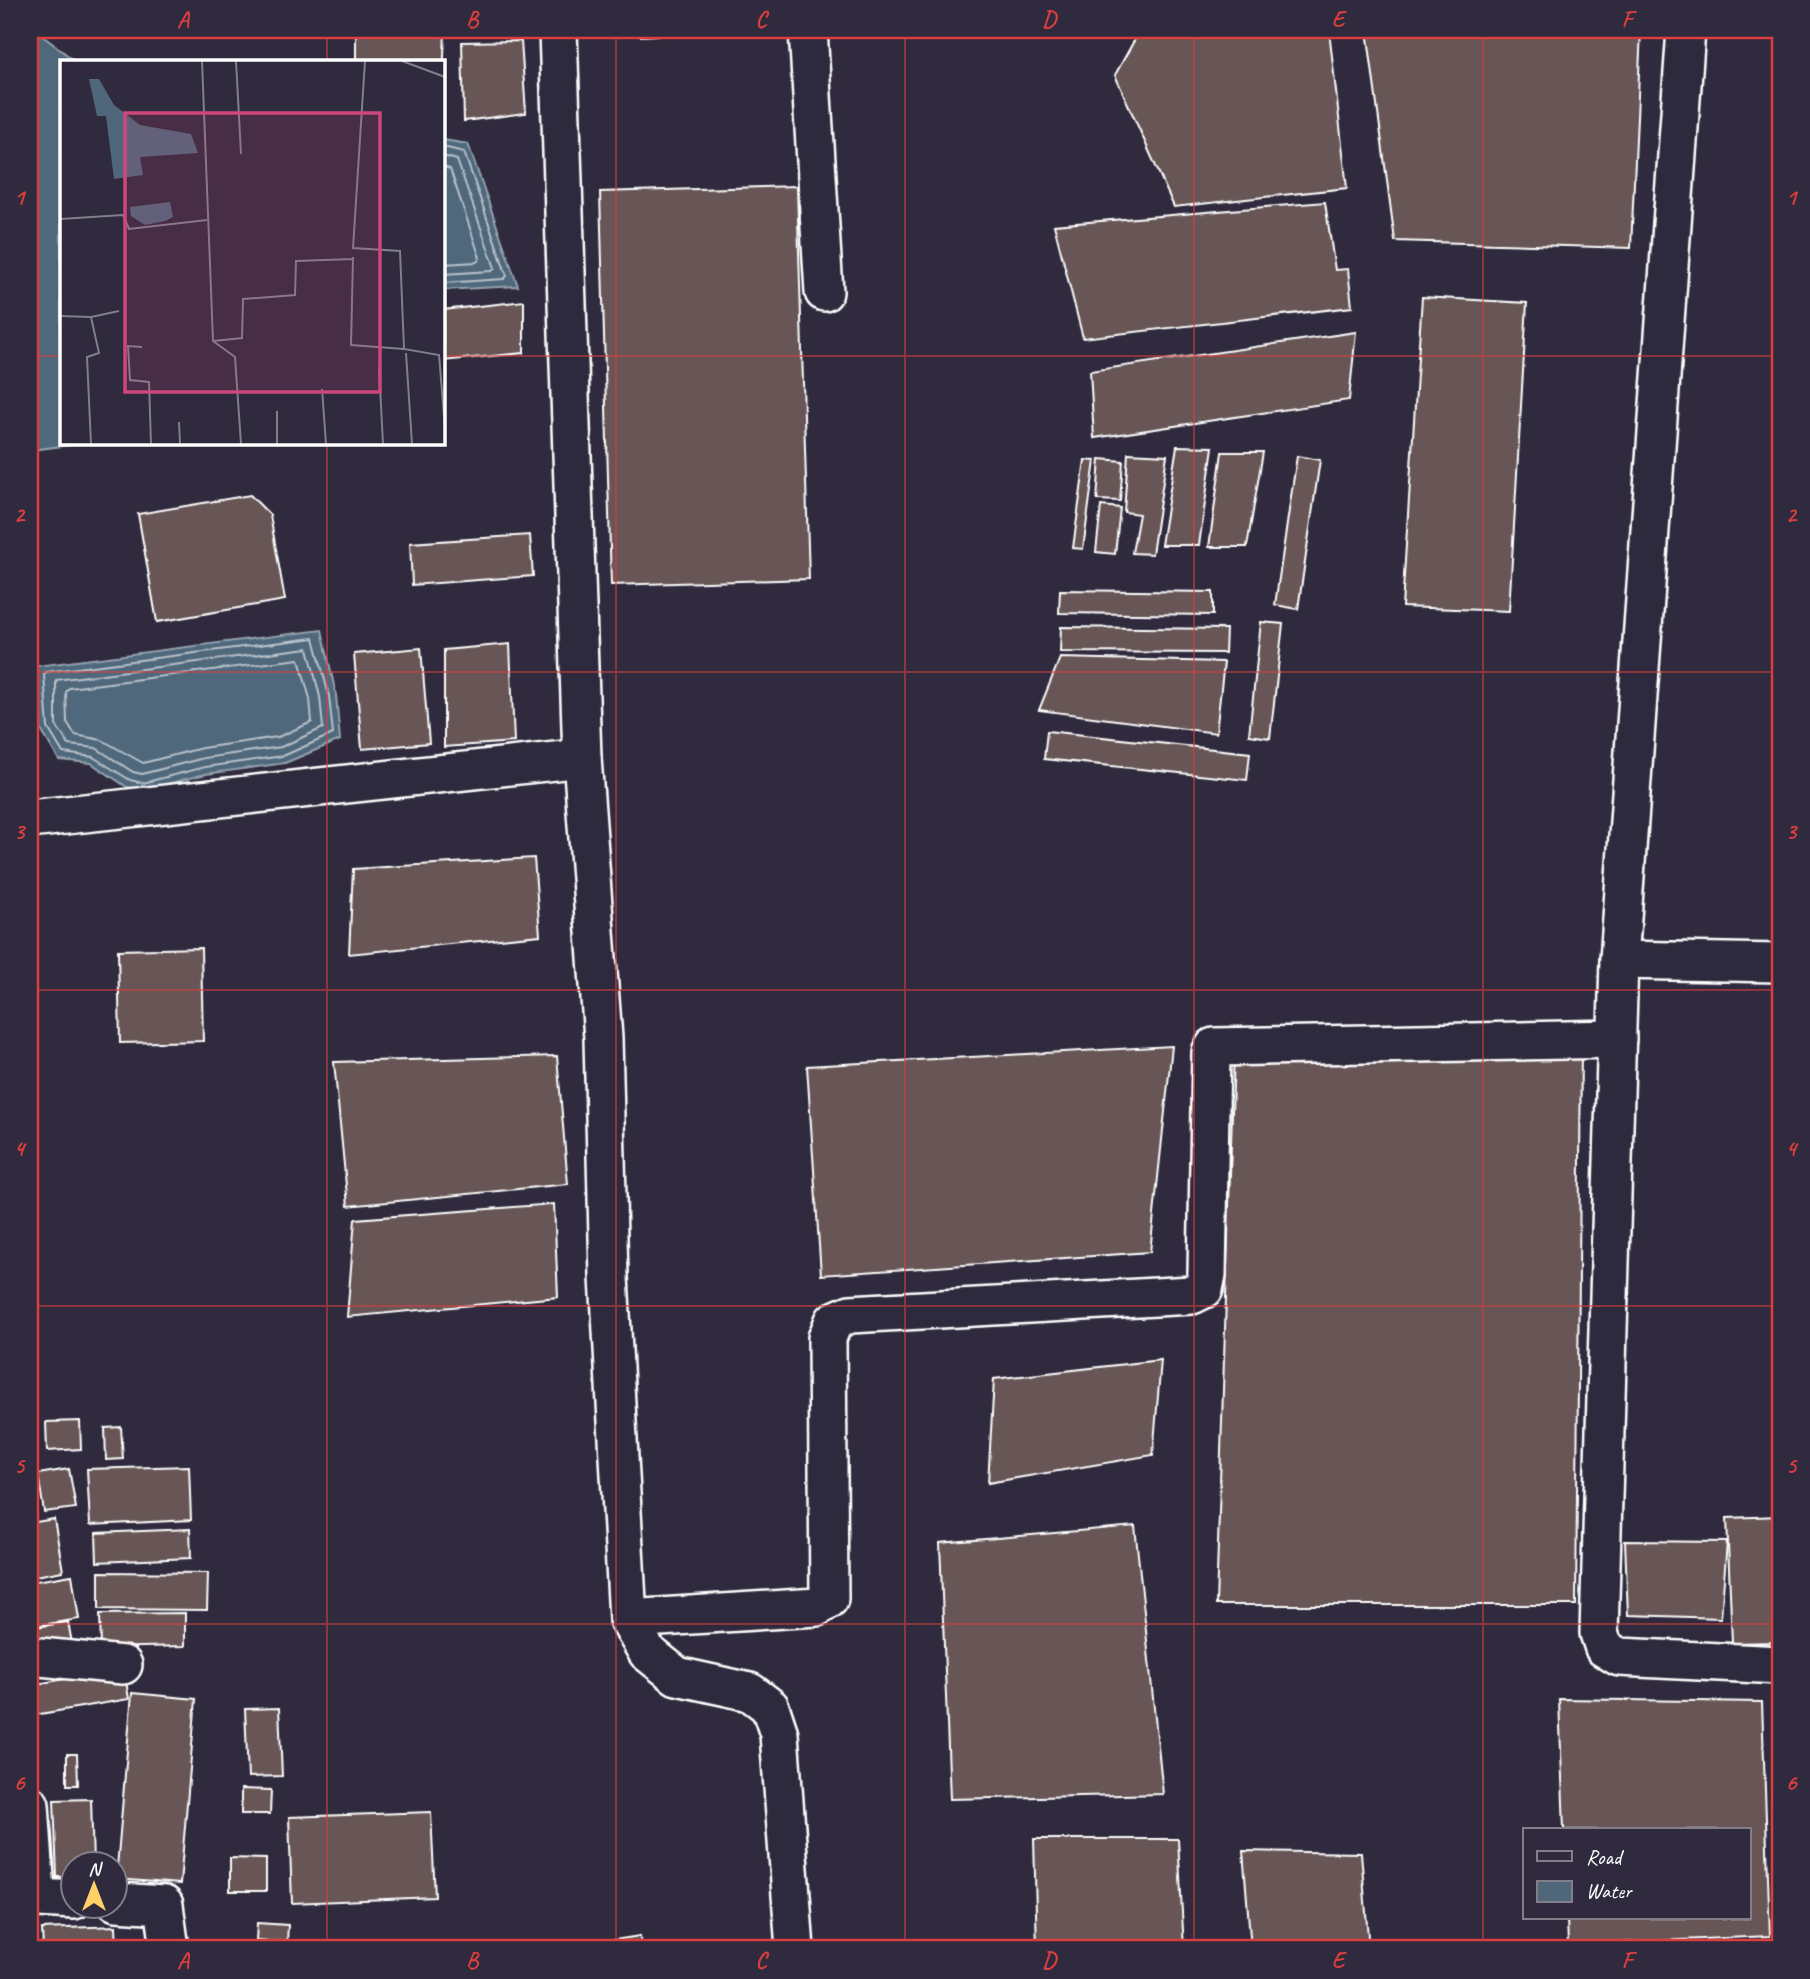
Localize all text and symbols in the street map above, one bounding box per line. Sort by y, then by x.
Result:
text: A [177,5,191,34]
text: B [466,5,480,34]
text: C [756,5,770,34]
text: D [1042,5,1058,34]
text: E [1332,5,1348,34]
text: F [1622,5,1638,34]
inset map [60,60,444,444]
text: 1 [14,183,27,212]
text: 1 [1786,183,1799,212]
text: 2 [14,500,27,529]
text: 2 [1786,500,1799,529]
text: 3 [14,817,27,846]
text: 3 [1786,817,1799,846]
text: 4 [14,1134,27,1163]
text: 4 [1786,1134,1799,1163]
text: 5 [14,1451,26,1480]
text: 5 [1786,1451,1798,1480]
text: 6 [14,1768,27,1797]
text: 6 [1786,1768,1799,1797]
legend [1523,1828,1750,1920]
text: Road [1586,1844,1625,1870]
north arrow [60,1850,130,1920]
text: N [88,1857,103,1881]
text: Water [1586,1878,1633,1904]
text: A [177,1946,191,1975]
text: B [466,1946,480,1975]
text: C [756,1946,770,1975]
text: D [1042,1946,1058,1975]
text: E [1332,1946,1348,1975]
text: F [1622,1946,1638,1975]

